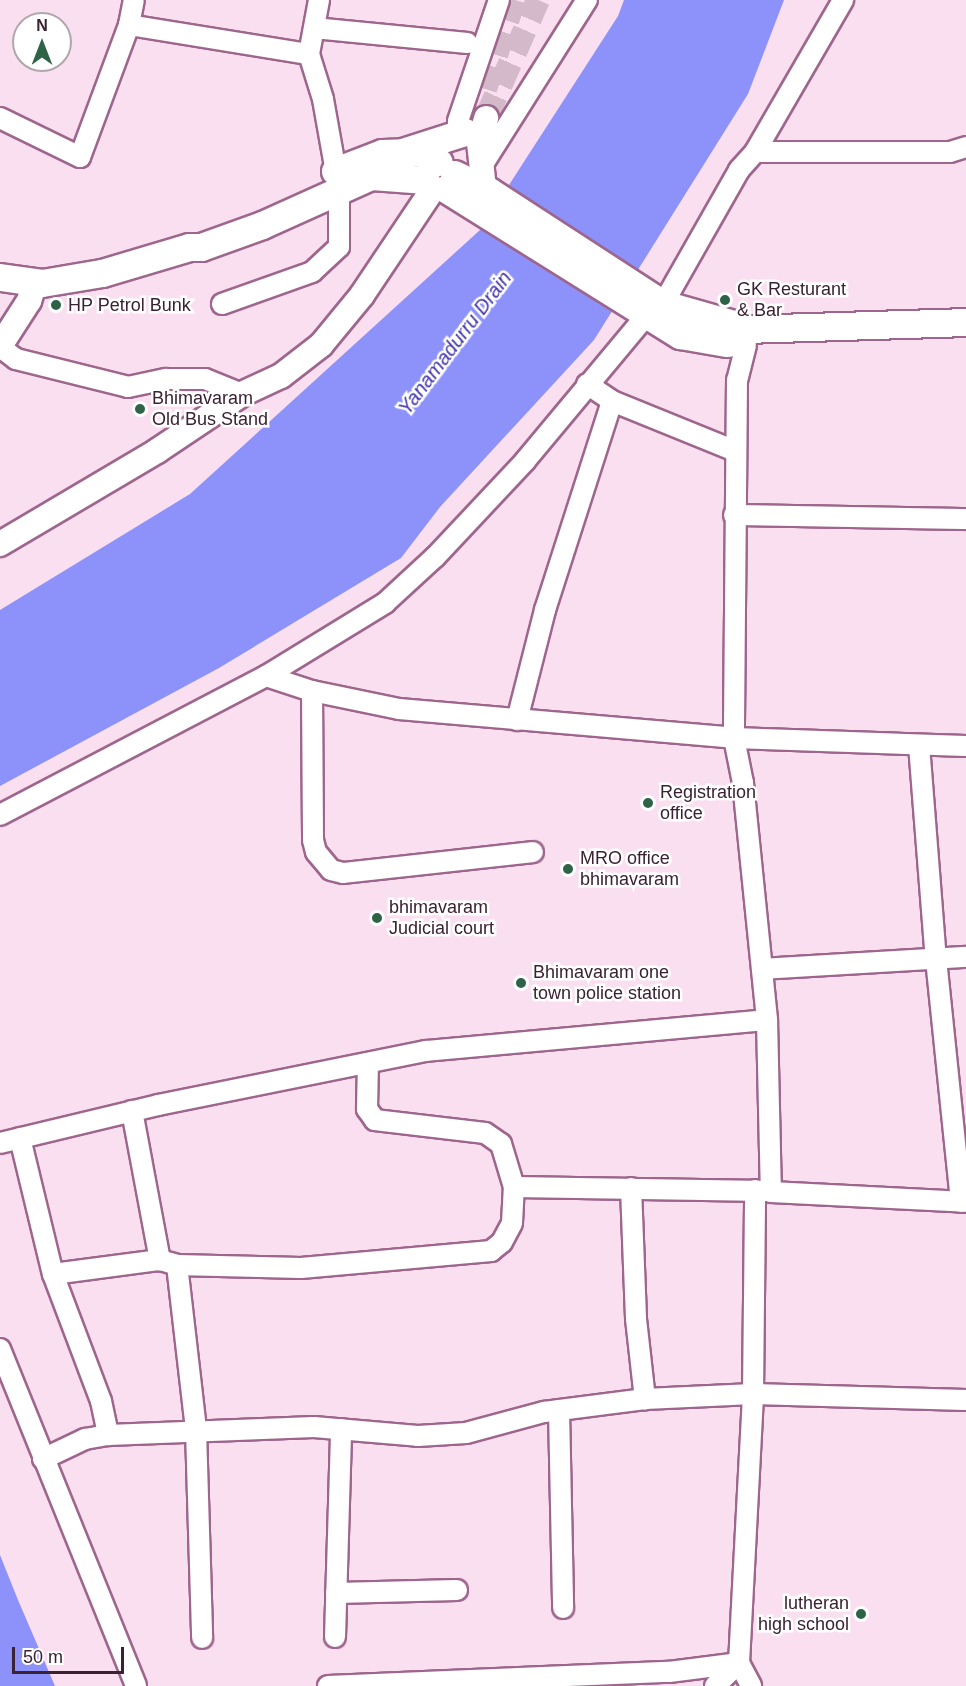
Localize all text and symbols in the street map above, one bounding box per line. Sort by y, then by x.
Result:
north arrow [12,12,72,72]
text: N [36,17,48,34]
water label: Yanamadurru Drain [393,267,517,419]
place label: GK Resturant & Bar [737,279,846,322]
marker: GK Resturant & Bar [718,293,732,307]
place label: HP Petrol Bunk [68,294,191,316]
marker: HP Petrol Bunk [49,298,63,312]
place label: Bhimavaram Old Bus Stand [152,388,268,430]
marker: Bhimavaram Old Bus Stand [133,402,147,416]
place label: Registration office [660,782,756,824]
marker: Registration office [641,796,655,810]
place label: MRO office bhimavaram [580,848,679,890]
marker: MRO office bhimavaram [561,862,575,876]
place label: bhimavaram Judicial court [389,897,494,940]
marker: bhimavaram Judicial court [370,911,384,925]
place label: Bhimavaram one town police station [533,962,681,1004]
marker: Bhimavaram one town police station [514,976,528,990]
place label: lutheran high school [758,1593,849,1636]
marker: lutheran high school [854,1607,868,1621]
scale bar [15,1635,128,1673]
text: 50 m [23,1647,63,1667]

